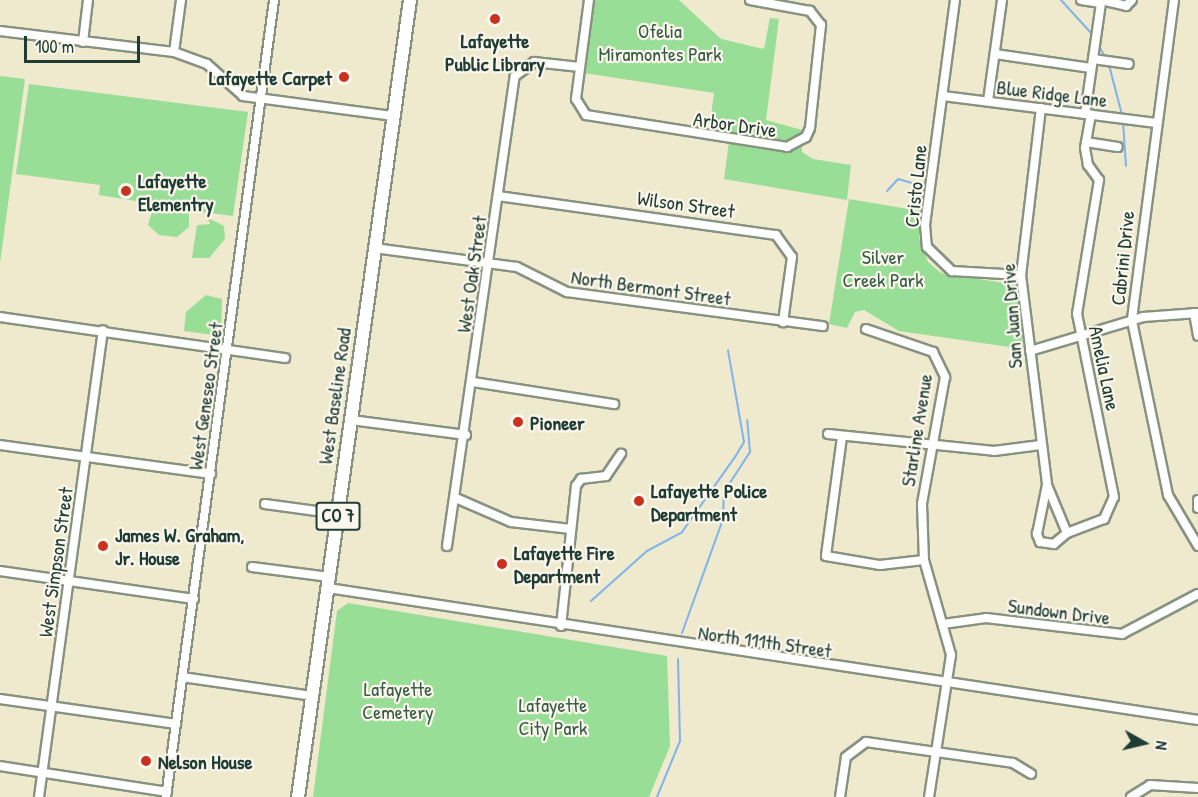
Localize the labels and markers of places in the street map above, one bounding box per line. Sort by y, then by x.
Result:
marker: Lafayette Public Library [488,12,502,26]
place label: Lafayette Public Library [445,28,545,75]
place label: Lafayette Carpet [209,65,332,89]
marker: Lafayette Carpet [337,70,351,84]
place label: Lafayette Elementry [138,168,214,215]
marker: Lafayette Elementry [119,184,133,198]
place label: Pioneer [530,410,585,434]
marker: Pioneer [511,415,525,429]
place label: Lafayette Police Department [651,478,767,525]
marker: Lafayette Police Department [632,494,646,508]
place label: James W. Graham, Jr. House [115,522,244,569]
marker: James W. Graham, Jr. House [96,539,110,553]
place label: Lafayette Fire Department [514,540,615,587]
marker: Lafayette Fire Department [495,557,509,571]
place label: Nelson House [158,749,252,773]
marker: Nelson House [139,754,153,768]

